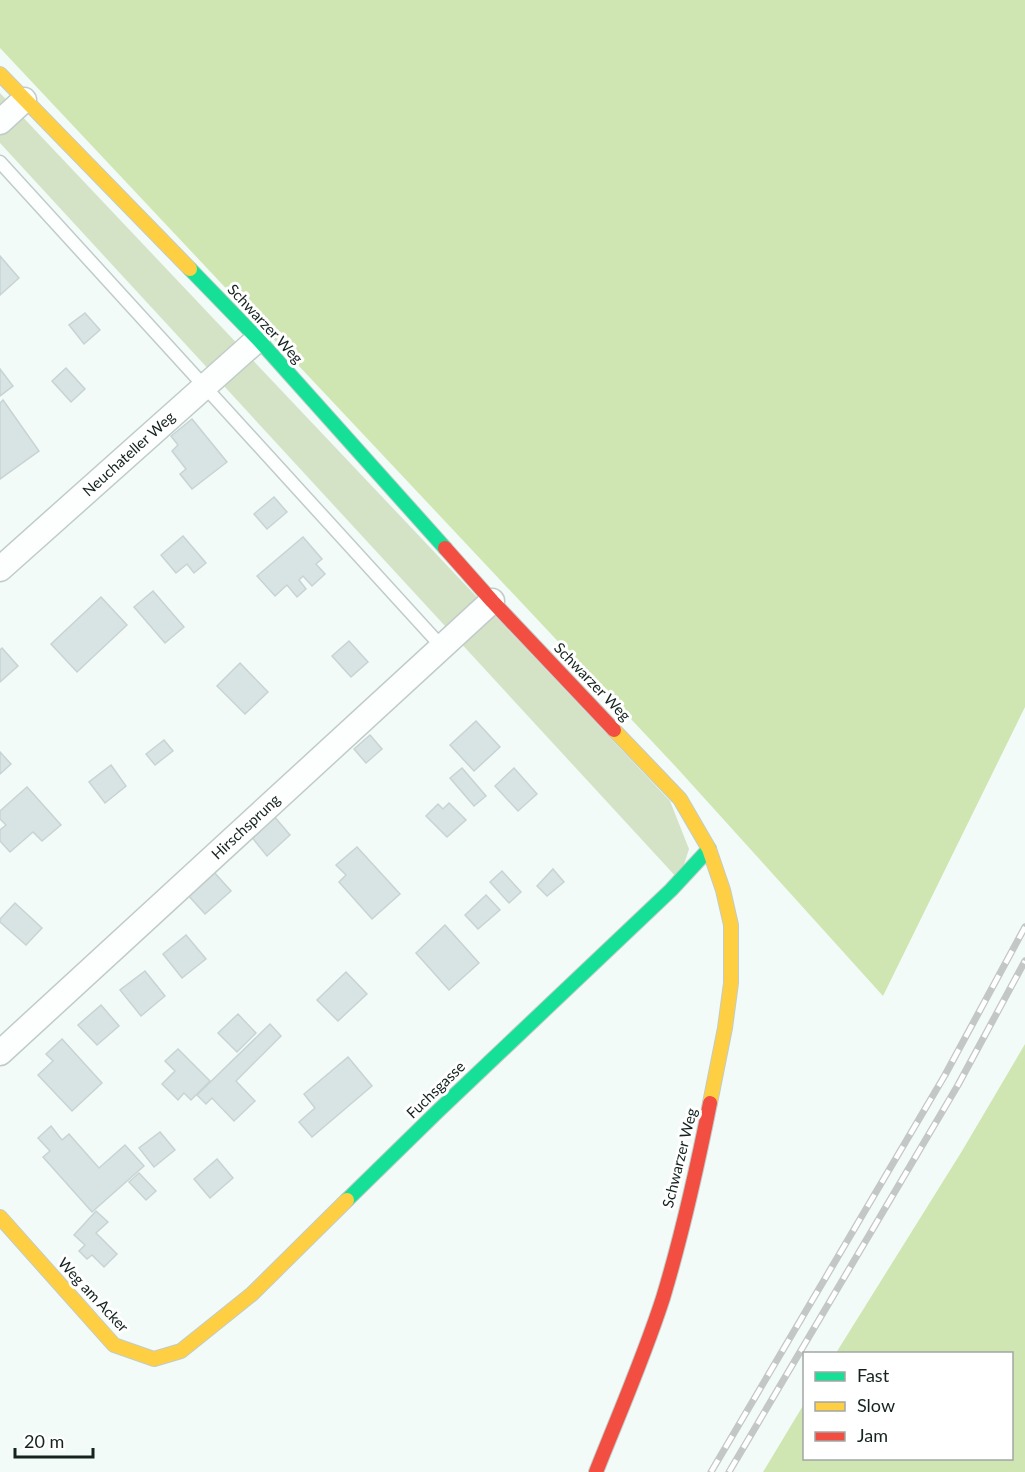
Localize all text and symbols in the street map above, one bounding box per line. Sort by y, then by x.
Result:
street label: Schwarzer Weg [224,280,307,367]
street label: Neuchateller Weg [79,407,178,499]
street label: Schwarzer Weg [551,638,635,724]
street label: Hirschsprung [207,790,284,863]
street label: Fuchsgasse [402,1057,468,1122]
street label: Schwarzer Weg [658,1106,700,1209]
street label: Weg am Acker [55,1253,133,1336]
legend [803,1352,1013,1460]
text: Fast [857,1364,890,1386]
text: Slow [857,1394,895,1416]
scale bar [15,1421,93,1459]
text: Jam [857,1424,888,1446]
text: 20 m [24,1430,64,1452]

